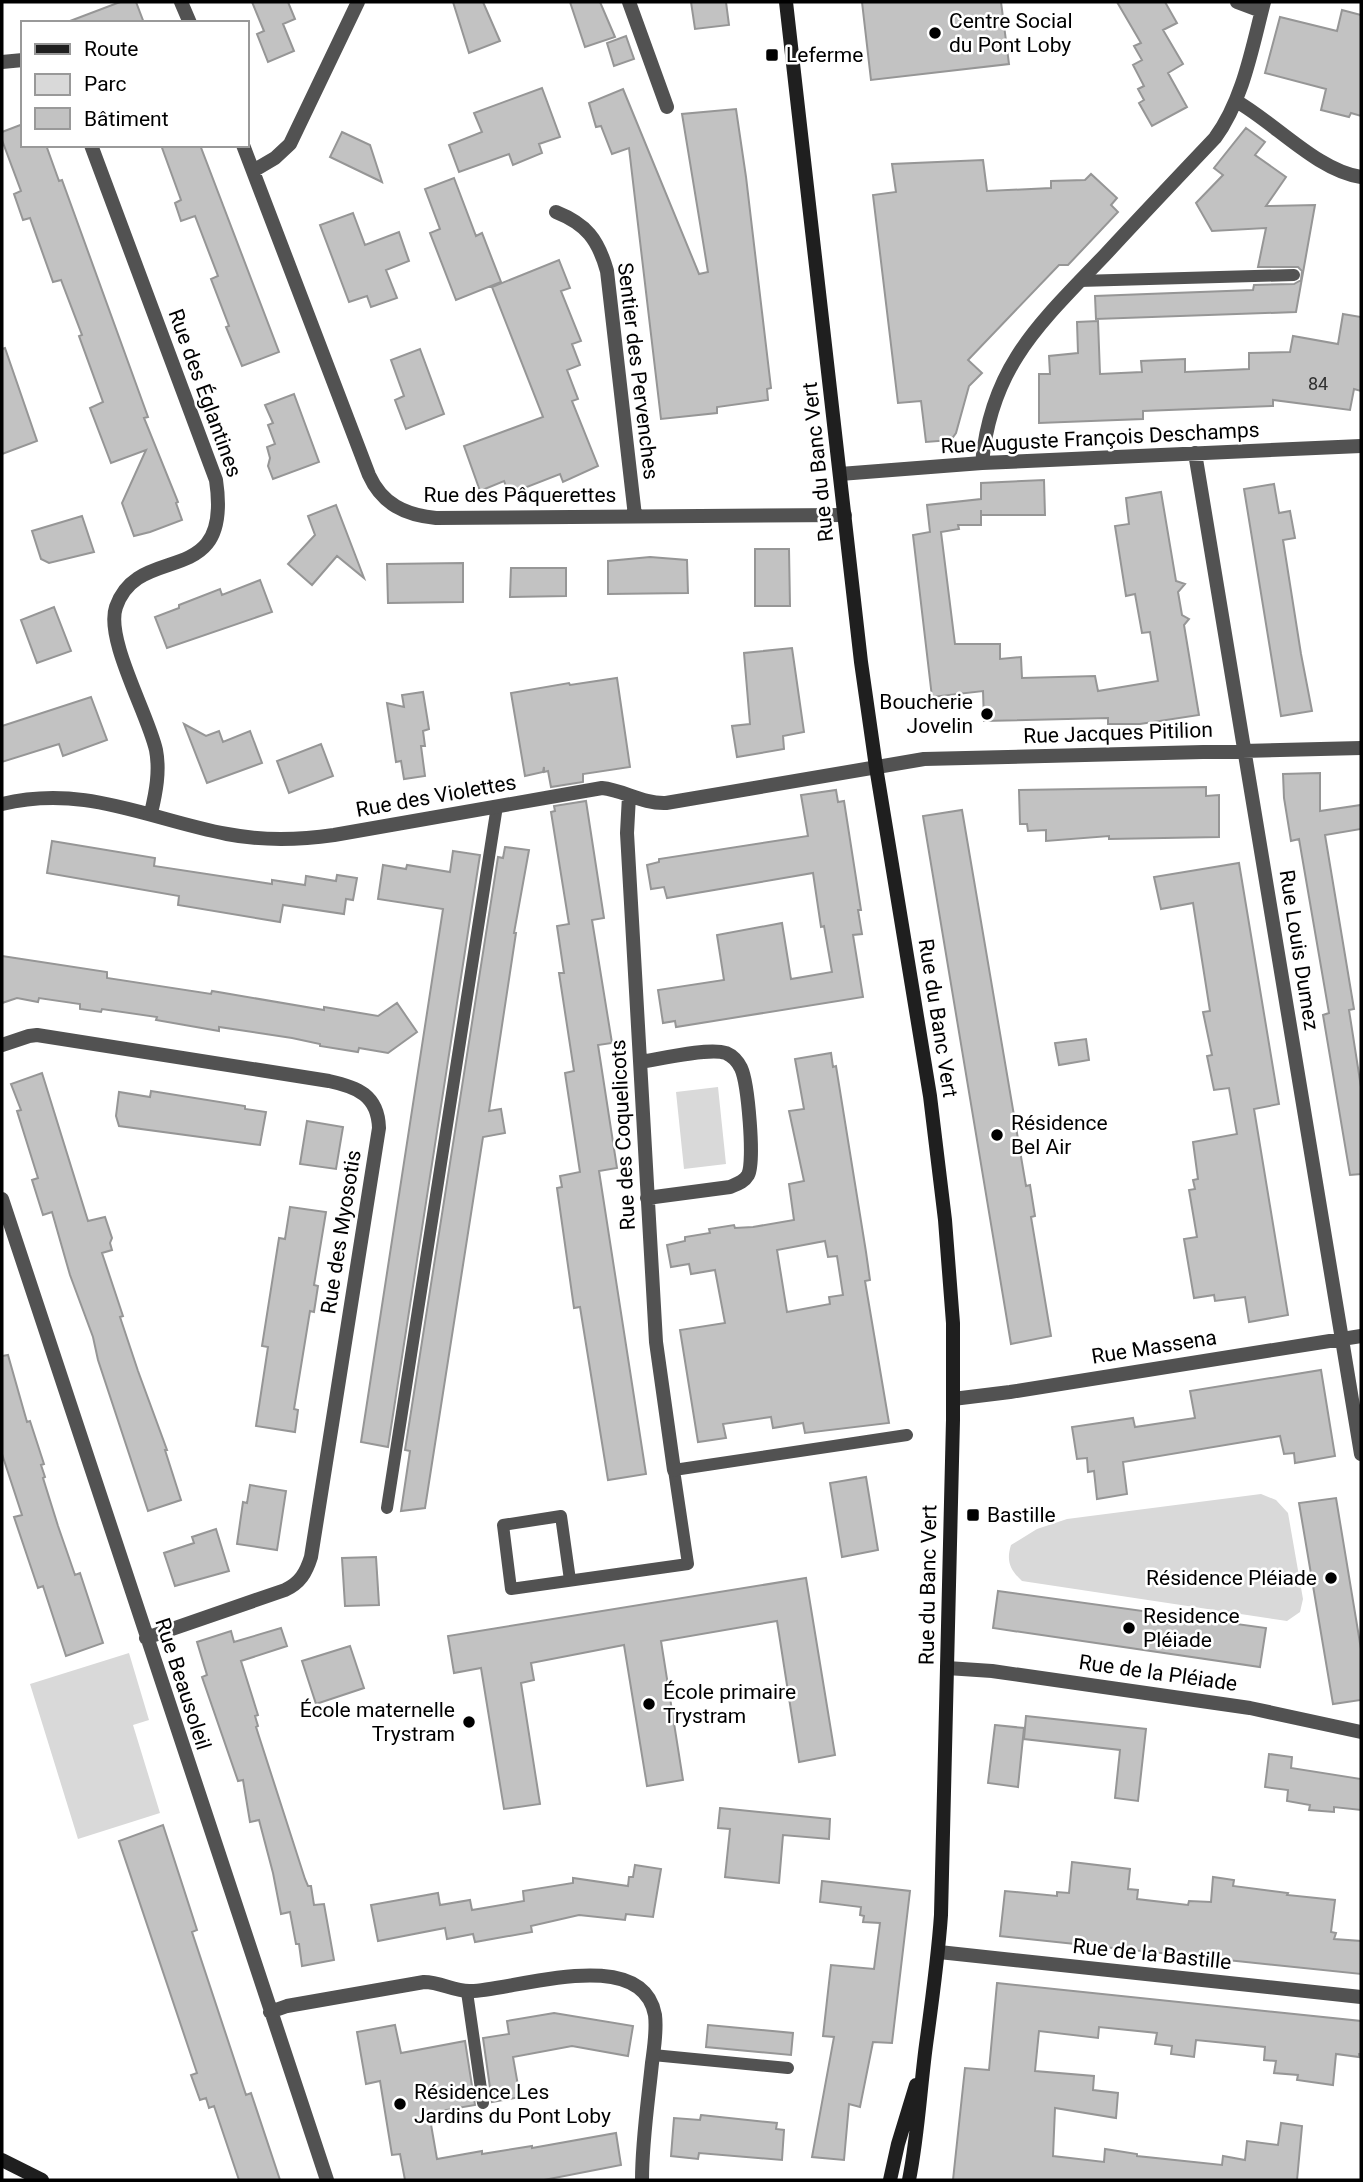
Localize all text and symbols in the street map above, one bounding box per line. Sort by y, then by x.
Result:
place label: Centre Social du Pont Loby [949,9,1073,57]
legend [21,21,248,147]
marker: Centre Social du Pont Loby [927,25,943,41]
text: Route [84,37,139,61]
place label: Leferme [786,43,863,67]
marker: Leferme [764,47,780,63]
text: Parc [84,72,126,96]
text: Bâtiment [84,107,169,131]
street label: Sentier des Pervenches [613,261,663,481]
street label: Rue des Églantines [163,306,247,480]
house number: 84 [1308,373,1328,394]
street label: Rue du Banc Vert [798,381,838,543]
street label: Rue Auguste François Deschamps [940,418,1260,458]
street label: Rue des Pâquerettes [424,483,616,507]
place label: Boucherie Jovelin [879,690,973,738]
marker: Boucherie Jovelin [979,706,995,722]
street label: Rue Jacques Pitilion [1023,718,1213,748]
street label: Rue des Violettes [354,770,518,822]
street label: Rue Louis Dumez [1274,868,1324,1032]
street label: Rue du Banc Vert [914,937,962,1099]
street label: Rue des Coquelicots [606,1039,640,1231]
place label: Résidence Bel Air [1011,1111,1108,1159]
marker: Résidence Bel Air [989,1127,1005,1143]
street label: Rue des Myosotis [316,1148,366,1316]
street label: Rue Massena [1090,1325,1218,1369]
place label: Bastille [987,1503,1056,1527]
street label: Rue du Banc Vert [915,1505,941,1665]
marker: Bastille [965,1507,981,1523]
place label: Résidence Pléiade [1146,1566,1317,1590]
marker: Résidence Pléiade [1323,1570,1339,1586]
place label: Residence Pléiade [1143,1604,1240,1652]
street label: Rue Beausoleil [150,1615,216,1753]
marker: Residence Pléiade [1121,1620,1137,1636]
street label: Rue de la Pléiade [1077,1650,1239,1696]
place label: École primaire Trystram [663,1680,796,1728]
marker: École primaire Trystram [641,1696,657,1712]
place label: École maternelle Trystram [300,1698,455,1746]
marker: École maternelle Trystram [461,1714,477,1730]
street label: Rue de la Bastille [1071,1934,1233,1974]
place label: Résidence Les Jardins du Pont Loby [414,2080,611,2128]
marker: Résidence Les Jardins du Pont Loby [392,2096,408,2112]

